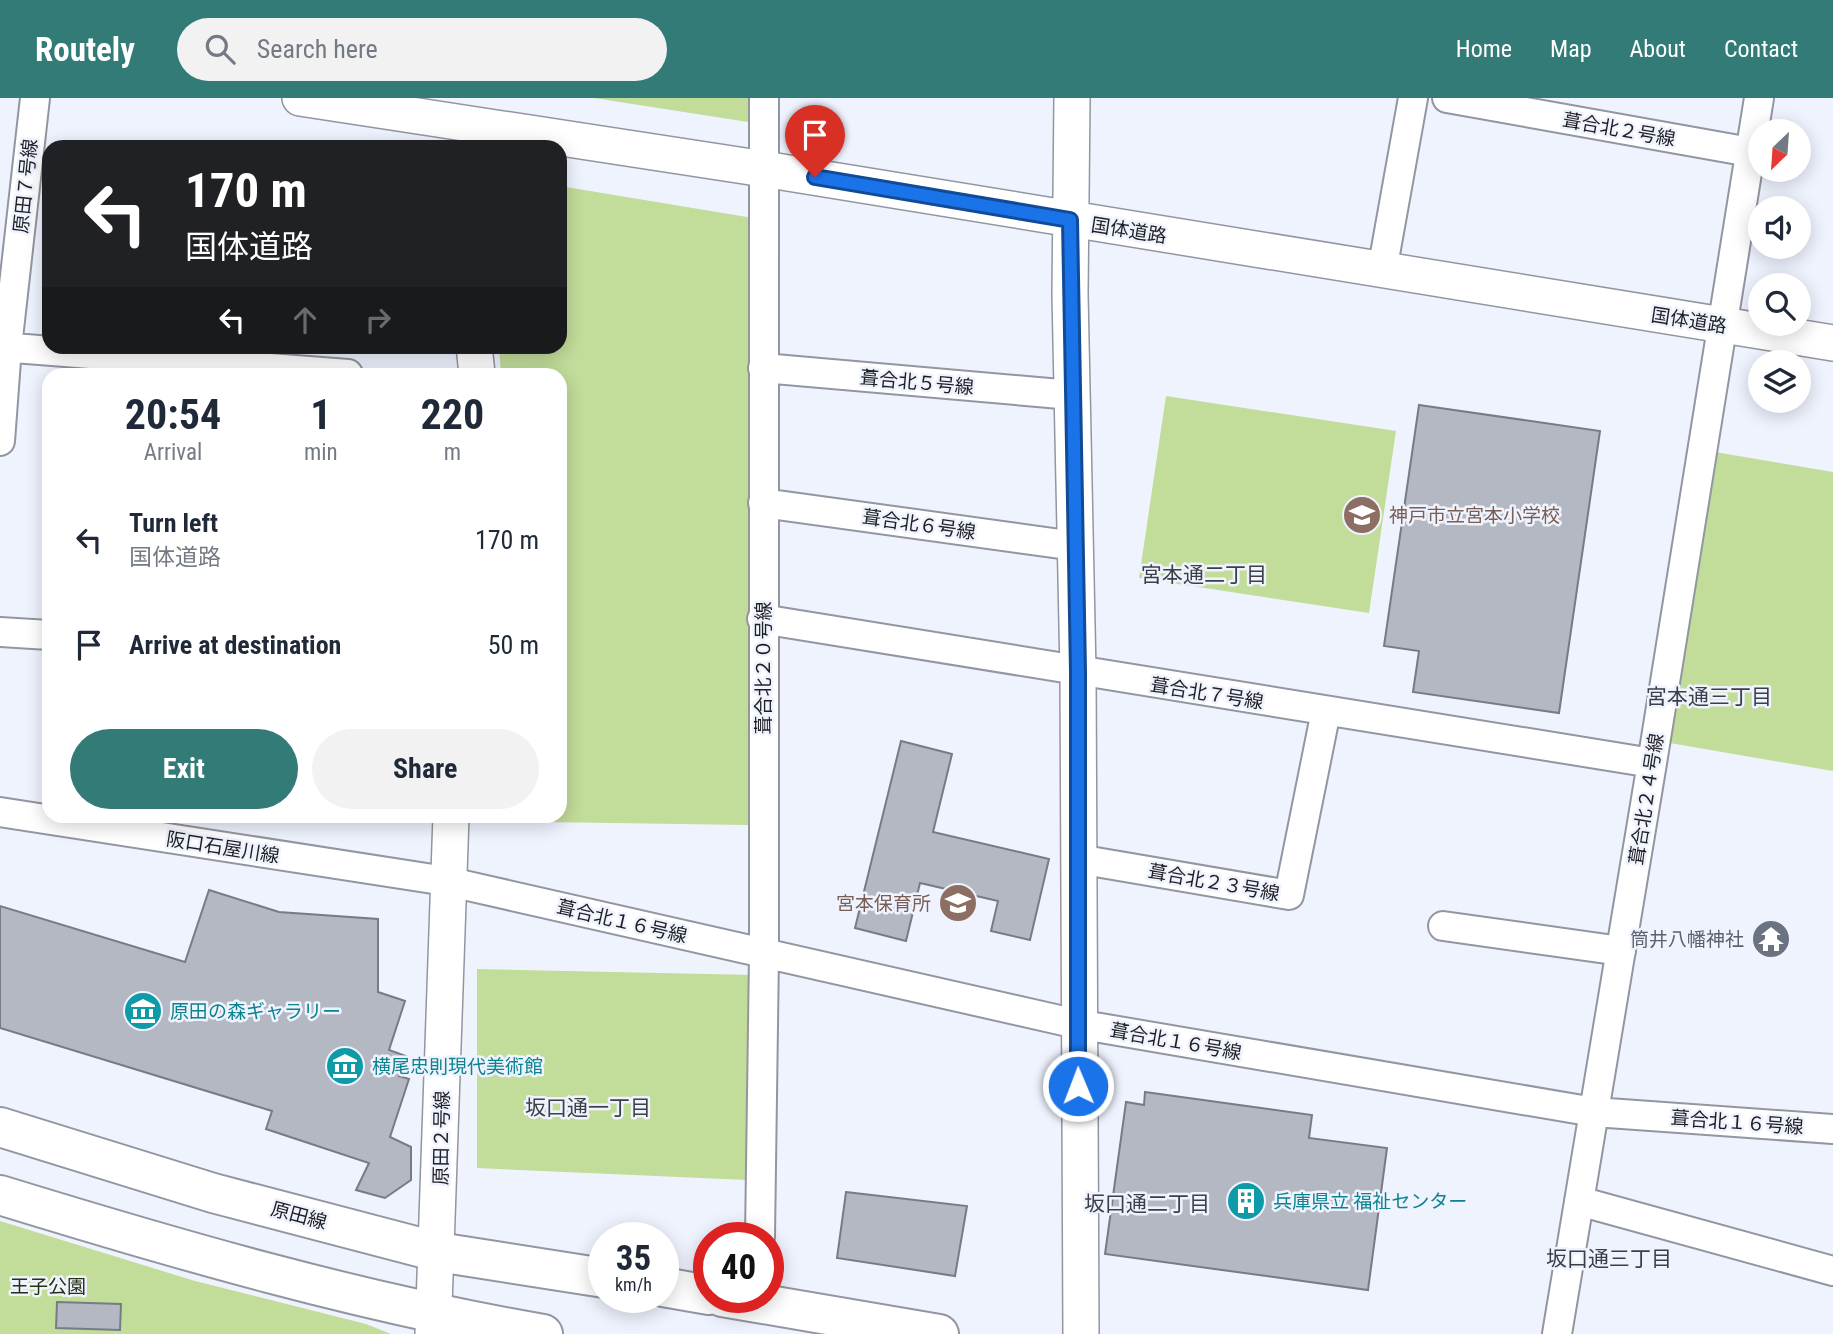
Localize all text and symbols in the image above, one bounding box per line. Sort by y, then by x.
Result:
search box [177,18,667,81]
text: Routely [35,30,135,69]
icon: search [201,30,239,68]
text: Search here [257,34,378,64]
text: Home [1456,35,1512,63]
text: Map [1550,35,1592,63]
text: About [1630,35,1686,63]
text: Contact [1724,35,1798,63]
pin [785,105,845,177]
street label: 葺合北２号線 [1561,108,1677,151]
icon: arrive [796,116,834,154]
north arrow [1748,119,1811,182]
map controls [1748,119,1811,413]
street label: 原田７号線 [9,138,42,235]
text: 170 m [185,162,307,219]
icon: left [70,168,161,259]
button: sound [1748,196,1811,259]
street label: 国体道路 [1090,213,1168,248]
text: 国体道路 [185,228,313,266]
button: search [1748,273,1811,336]
icon: left [213,301,251,339]
icon: ahead [286,301,324,339]
icon: right [359,301,397,339]
street label: 国体道路 [1650,303,1728,338]
button: layers [1748,350,1811,413]
street label: 葺合北５号線 [859,366,975,399]
text: 20:54 [125,390,221,439]
text: 1 [310,390,331,439]
text: 220 [420,390,484,439]
text: Arrival [144,439,202,466]
text: min [304,439,338,466]
text: m [444,439,461,466]
school or university icon: 神戸市立宮本小学校 [1341,494,1383,536]
place label: 神戸市立宮本小学校 [1389,504,1560,527]
street label: 葺合北６号線 [861,505,977,544]
text: Turn left [129,508,218,538]
icon: left [70,521,108,559]
text: 170 m [475,525,539,555]
text: 国体道路 [129,544,221,571]
district label: 宮本通二丁目 [1141,563,1267,587]
street label: 葺合北２０号線 [752,601,775,735]
icon: arrive [70,626,108,664]
text: Arrive at destination [129,630,341,660]
text: 50 m [488,630,539,660]
street label: 葺合北７号線 [1149,673,1265,714]
district label: 宮本通三丁目 [1646,685,1772,709]
button: Exit [70,729,298,809]
button: Share [312,729,539,809]
street label: 葺合北２４号線 [1625,732,1668,867]
street label: 阪口石屋川線 [165,827,281,868]
street label: 葺合北２３号線 [1146,860,1281,905]
school or university icon: 宮本保育所 [937,882,979,924]
place label: 宮本保育所 [836,892,931,915]
street label: 葺合北１６号線 [554,895,689,948]
temple icon: 筒井八幡神社 [1750,918,1792,960]
place label: 筒井八幡神社 [1630,928,1744,951]
museum icon: 原田の森ギャラリー [122,990,164,1032]
place label: 原田の森ギャラリー [170,1000,341,1023]
street label: 葺合北１６号線 [1108,1019,1243,1064]
museum icon: 横尾忠則現代美術館 [324,1045,366,1087]
position arrow [1041,1049,1115,1123]
place label: 横尾忠則現代美術館 [372,1055,543,1078]
street label: 原田２号線 [429,1090,454,1186]
district label: 坂口通一丁目 [525,1096,651,1120]
street label: 葺合北１６号線 [1670,1106,1804,1139]
building icon: 兵庫県立 福祉センター [1225,1180,1267,1222]
place label: 兵庫県立 福祉センター [1273,1190,1467,1213]
district label: 坂口通二丁目 [1084,1192,1210,1216]
street label: 原田線 [268,1197,329,1234]
speed limit sign: 40 [693,1222,784,1313]
text: 35 [616,1238,651,1279]
district label: 坂口通三丁目 [1546,1247,1672,1271]
text: km/h [615,1274,652,1295]
park label: 王子公園 [10,1275,86,1298]

